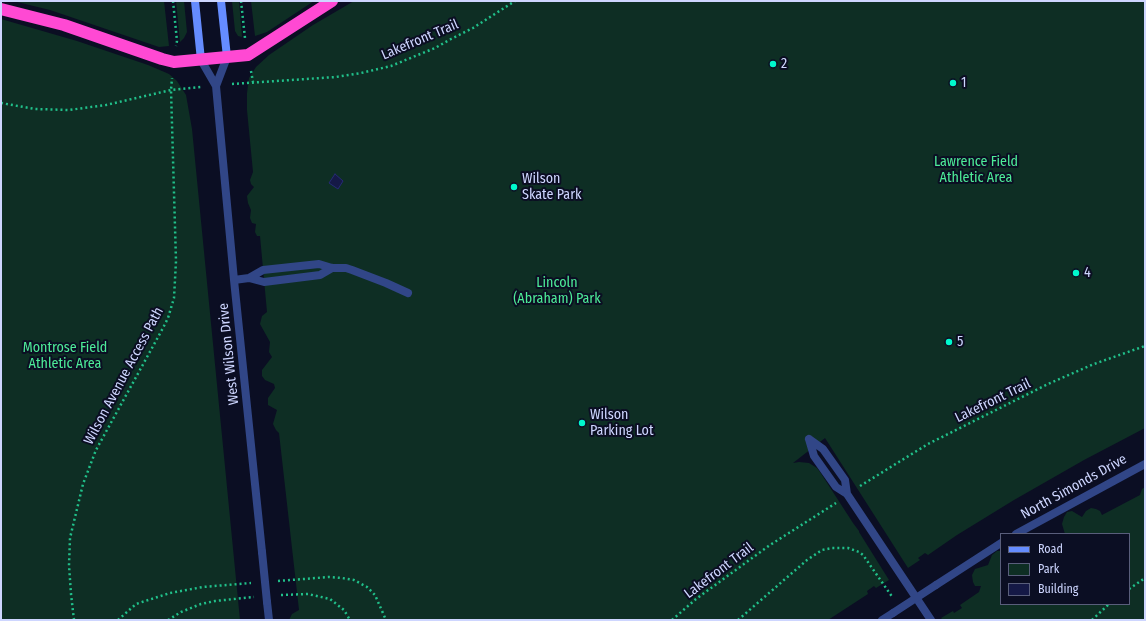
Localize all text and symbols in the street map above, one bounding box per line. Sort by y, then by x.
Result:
street label: Lakefront Trail [379,16,461,64]
place label: 2 [781,56,787,72]
marker: 2 [768,59,778,69]
place label: 1 [961,75,966,91]
marker: 1 [948,78,958,88]
park label: Lawrence Field Athletic Area [934,154,1018,186]
place label: Wilson Skate Park [522,171,582,204]
marker: Wilson Skate Park [509,182,519,192]
place label: 4 [1084,265,1091,281]
marker: 4 [1071,268,1081,278]
park label: Lincoln (Abraham) Park [513,275,601,308]
street label: West Wilson Drive [215,302,243,406]
street label: Wilson Avenue Access Path [81,304,167,448]
place label: 5 [957,334,963,350]
marker: 5 [944,337,954,347]
park label: Montrose Field Athletic Area [23,340,107,372]
street label: Lakefront Trail [952,375,1034,427]
place label: Wilson Parking Lot [590,407,653,440]
marker: Wilson Parking Lot [577,418,587,428]
street label: North Simonds Drive [1018,451,1130,523]
legend [1000,533,1130,605]
street label: Lakefront Trail [681,540,757,602]
text: Road [1038,542,1063,556]
text: Park [1038,562,1059,576]
text: Building [1038,582,1078,596]

